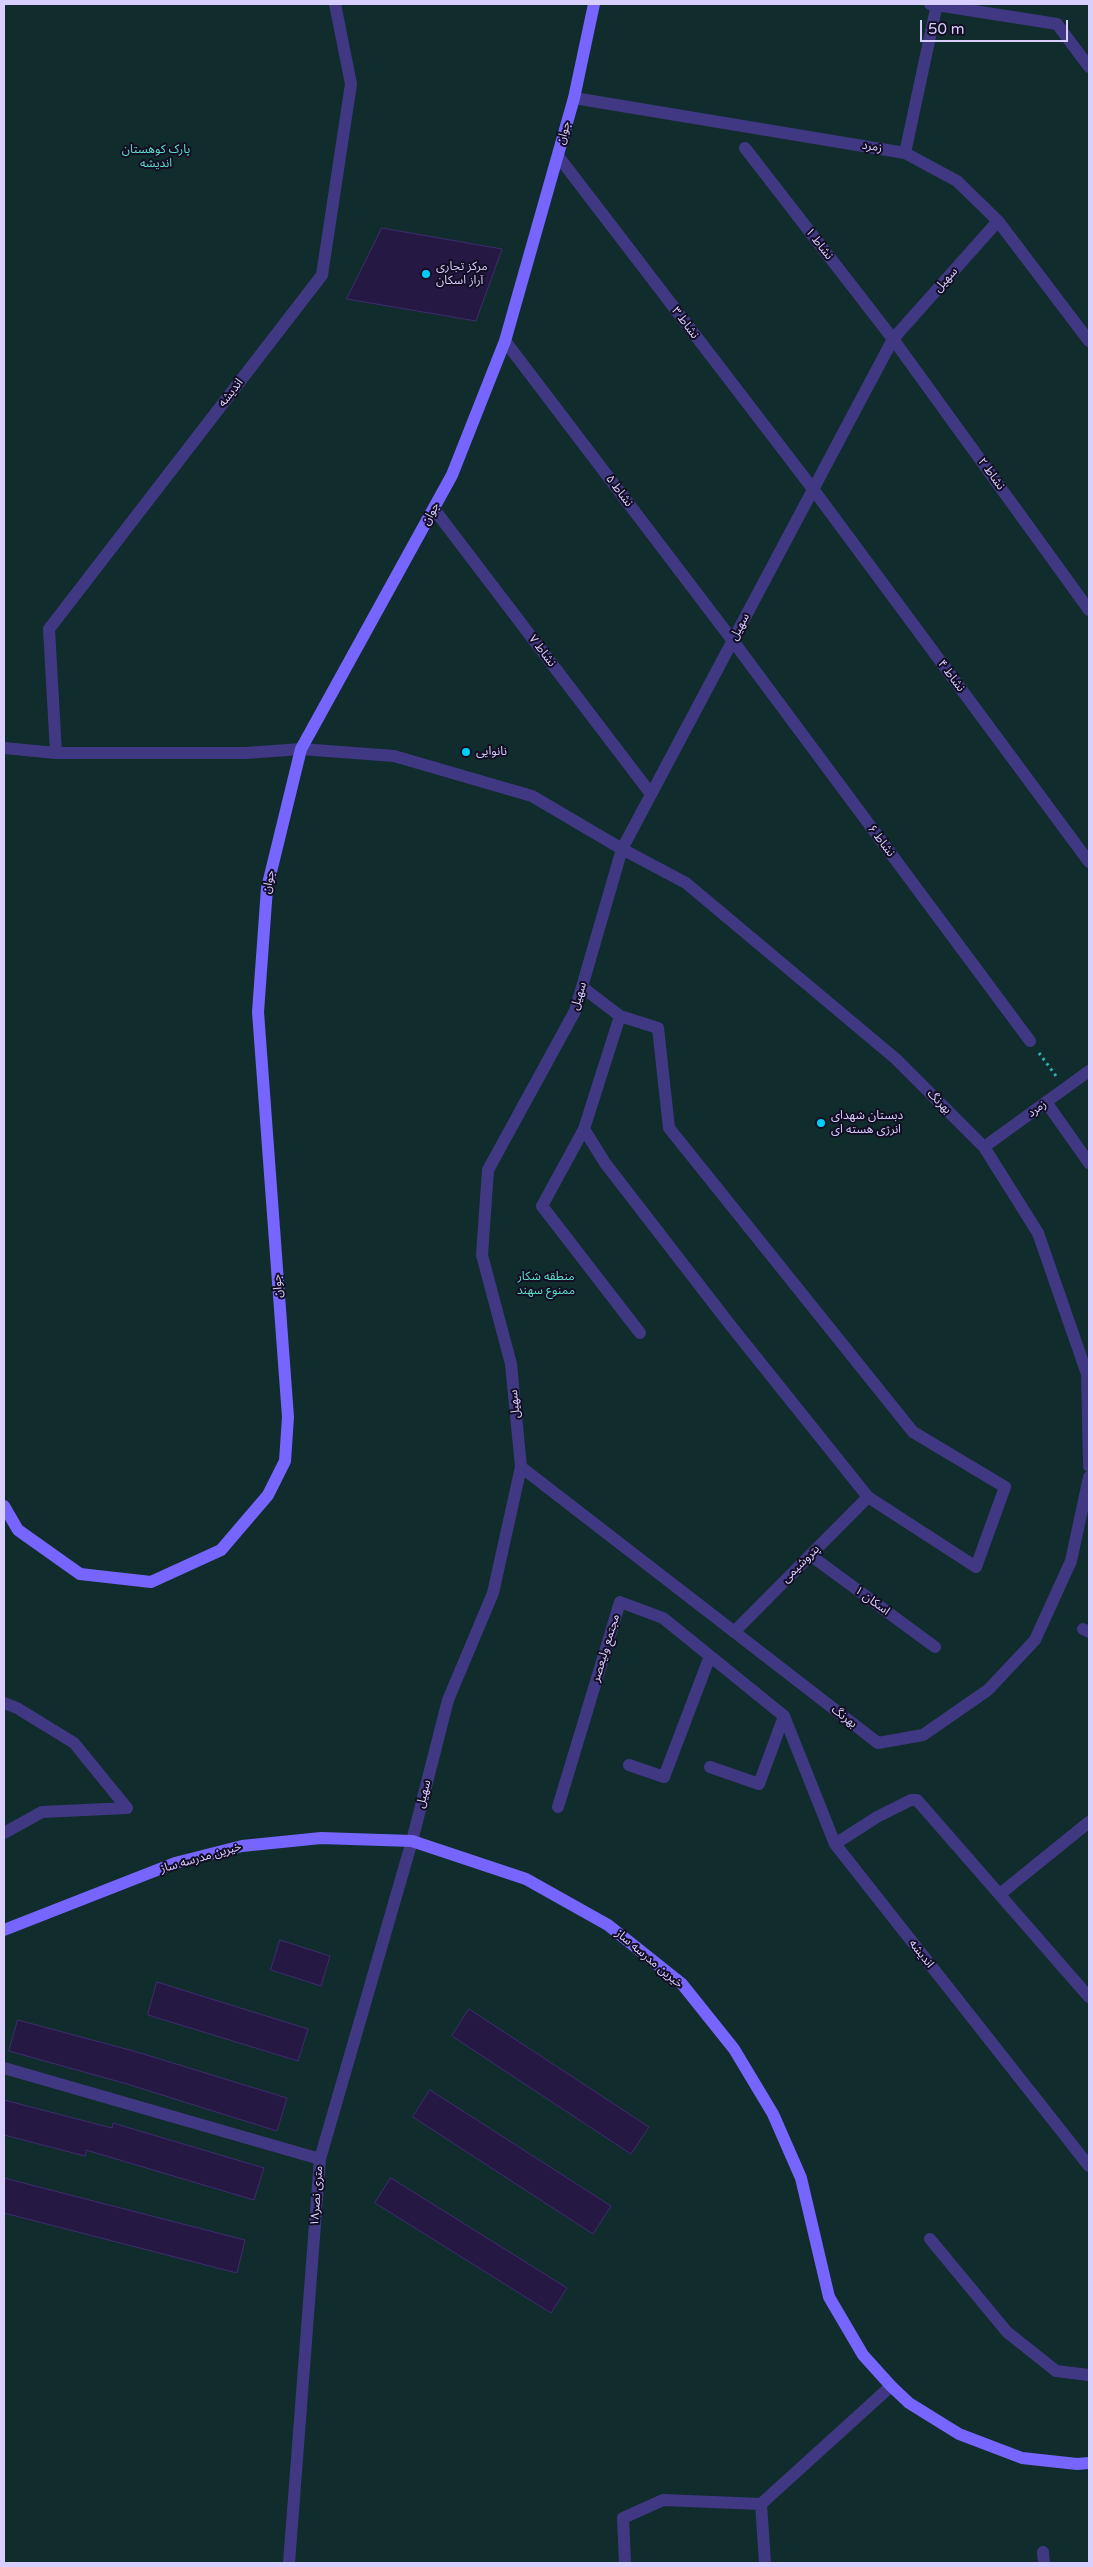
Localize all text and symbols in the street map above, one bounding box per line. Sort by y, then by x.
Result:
scale bar [923,10,1070,42]
text: 50 m [928,20,965,38]
street label: جوان [554,120,574,146]
street label: زمرد [861,138,883,156]
park label: پارک کوهستان اندیشه [122,143,190,171]
street label: نشاط ۱ [802,225,836,263]
place label: مرکز تجاری آراز اسکان [436,260,488,288]
street label: سهیل [931,265,961,295]
marker: مرکز تجاری آراز اسکان [420,268,432,280]
street label: نشاط ۳ [668,304,702,342]
street label: اندیشه [215,376,247,410]
street label: نشاط ۲ [974,455,1008,493]
street label: نشاط ۵ [602,472,636,510]
street label: جوان [419,500,443,528]
street label: سهیل [727,611,753,643]
street label: نشاط ۷ [525,632,559,670]
street label: نشاط ۴ [934,657,968,695]
place label: نانوایی [476,745,507,759]
marker: نانوایی [460,746,472,758]
street label: نشاط ۶ [864,822,898,860]
street label: جوان [260,869,278,895]
street label: سهیل [568,980,590,1012]
street label: بهرنگ [924,1087,954,1117]
street label: زمرد [1025,1097,1049,1121]
place label: دبستان شهدای انرژی هسته ای [831,1109,903,1137]
marker: دبستان شهدای انرژی هسته ای [815,1117,827,1129]
park label: منطقه شکار ممنوع سهند [517,1270,575,1298]
street label: جوان [270,1274,286,1298]
street label: سهیل [507,1389,523,1419]
street label: پتروشیمی [779,1542,823,1586]
street label: اسکان ۱ [852,1583,892,1619]
street label: مجتمع ولیعصر [589,1612,623,1684]
street label: بهرنگ [828,1703,860,1731]
street label: سهیل [414,1778,434,1810]
street label: خیرین مدرسه ساز [159,1840,243,1876]
street label: خیرین مدرسه ساز [612,1927,686,1991]
street label: اندیشه [905,1937,937,1971]
street label: ۱۸متری نصر [308,2165,326,2227]

